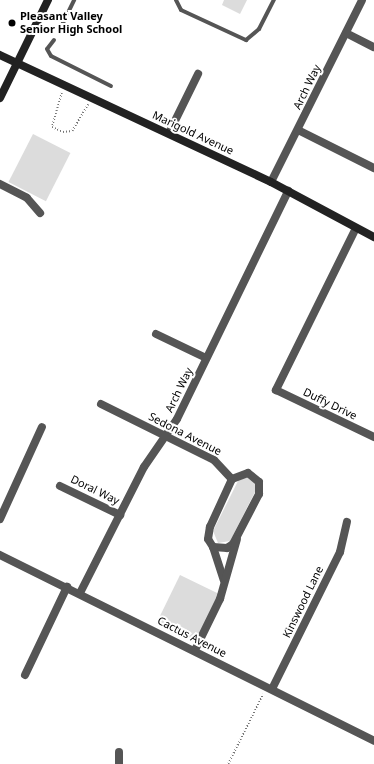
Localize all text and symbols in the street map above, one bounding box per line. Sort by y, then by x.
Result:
place label: Pleasant Valley Senior High School [20,10,122,36]
marker: Pleasant Valley Senior High School [7,18,17,28]
street label: Arch Way [291,62,323,112]
street label: Marigold Avenue [150,108,236,158]
street label: Arch Way [163,365,195,415]
street label: Duffy Drive [301,385,359,423]
street label: Sedona Avenue [146,410,224,458]
street label: Doral Way [68,473,122,507]
street label: Kinswood Lane [280,564,326,640]
street label: Cactus Avenue [155,614,229,660]

